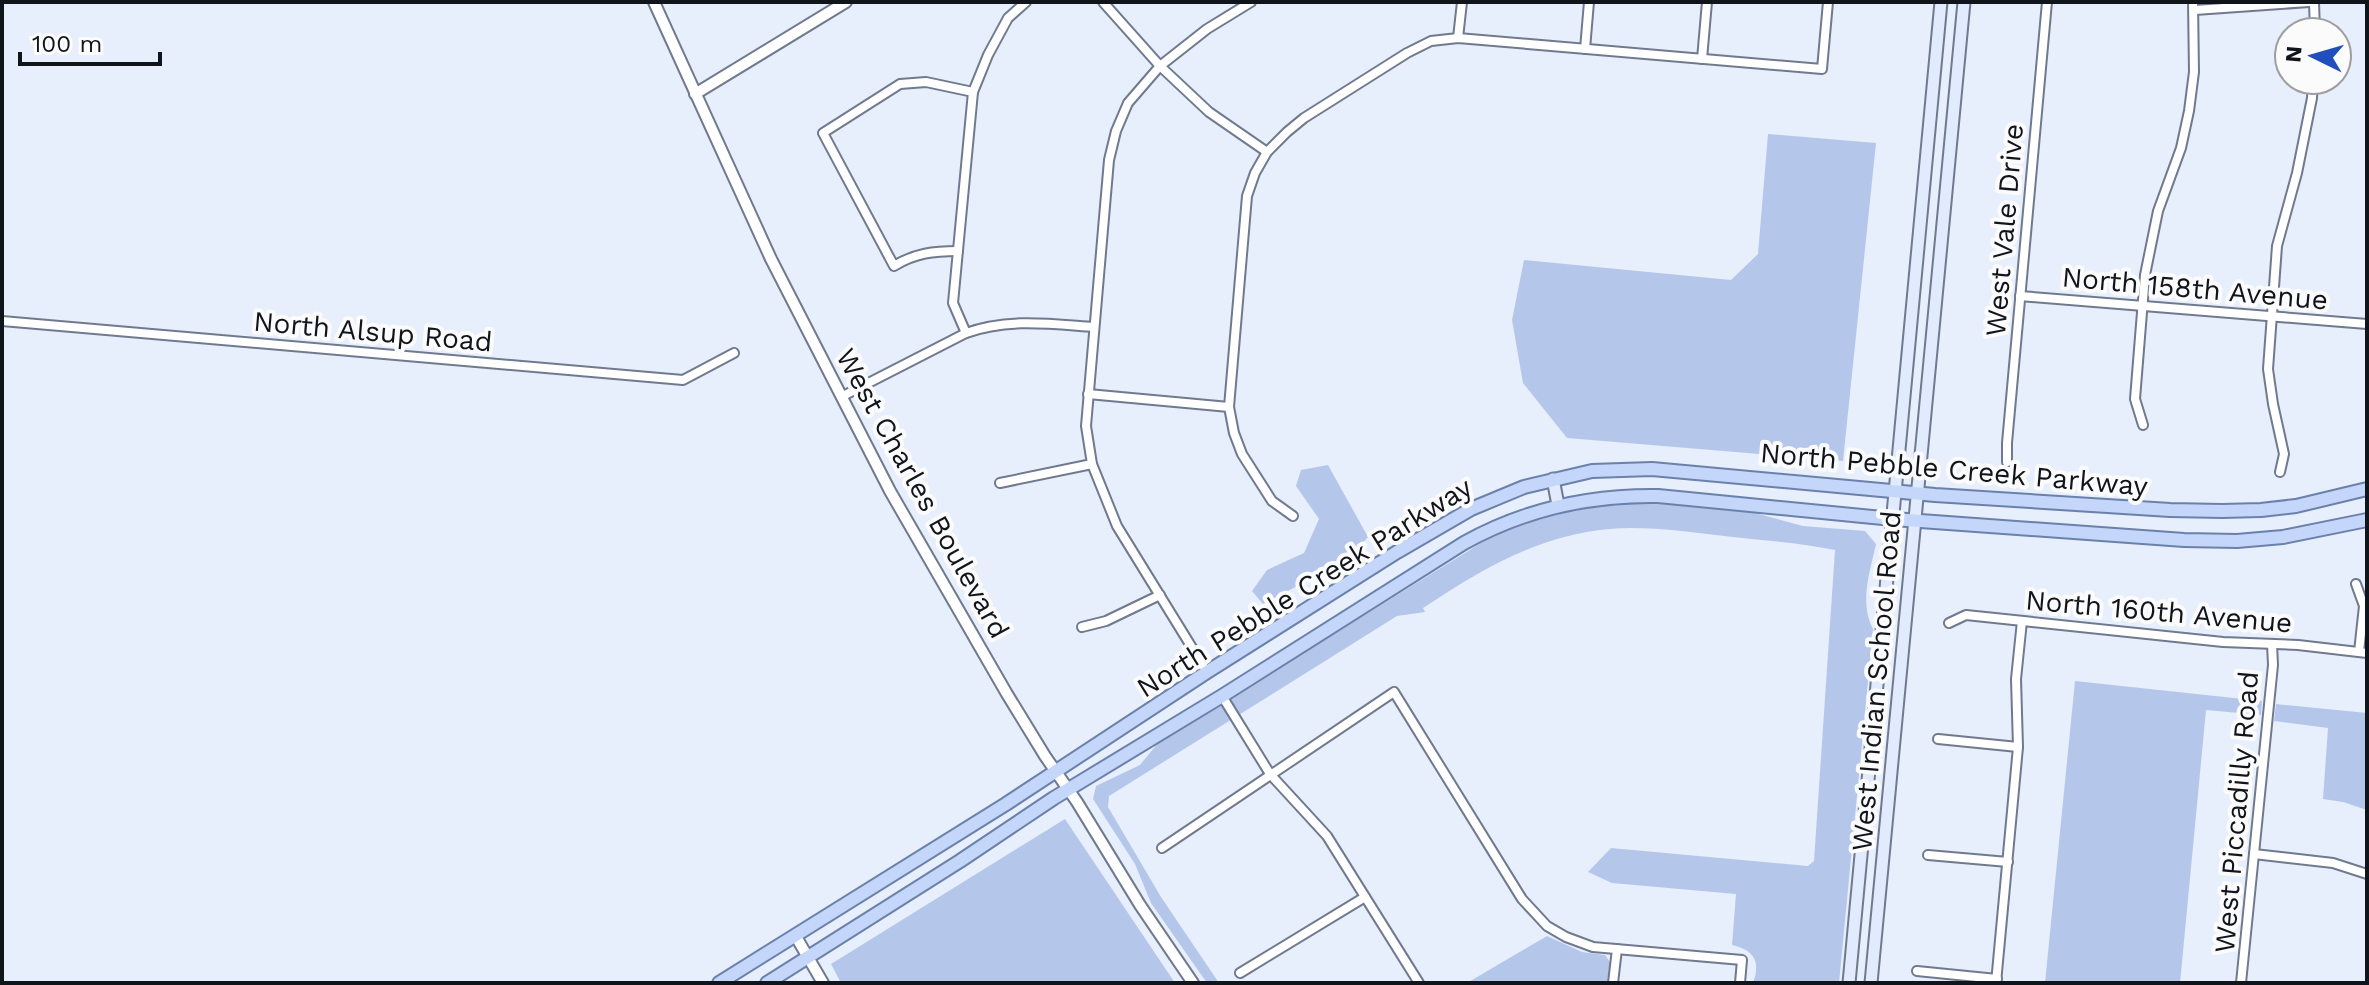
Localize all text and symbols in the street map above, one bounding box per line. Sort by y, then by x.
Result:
scale bar [20,16,160,66]
north arrow [2273,16,2353,96]
text: 100 m [32,30,102,58]
text: N [2280,45,2307,64]
street label: West Vale Drive [1979,122,2030,338]
street label: North 158th Avenue [2061,260,2329,317]
street label: North Alsup Road [252,305,494,358]
street label: West Charles Boulevard [829,343,1016,644]
street label: North Pebble Creek Parkway [1759,436,2150,503]
street label: North Pebble Creek Parkway [1131,470,1478,704]
street label: West Indian School Road [1845,510,1908,853]
street label: North 160th Avenue [2024,583,2294,640]
street label: West Piccadilly Road [2208,670,2265,954]

